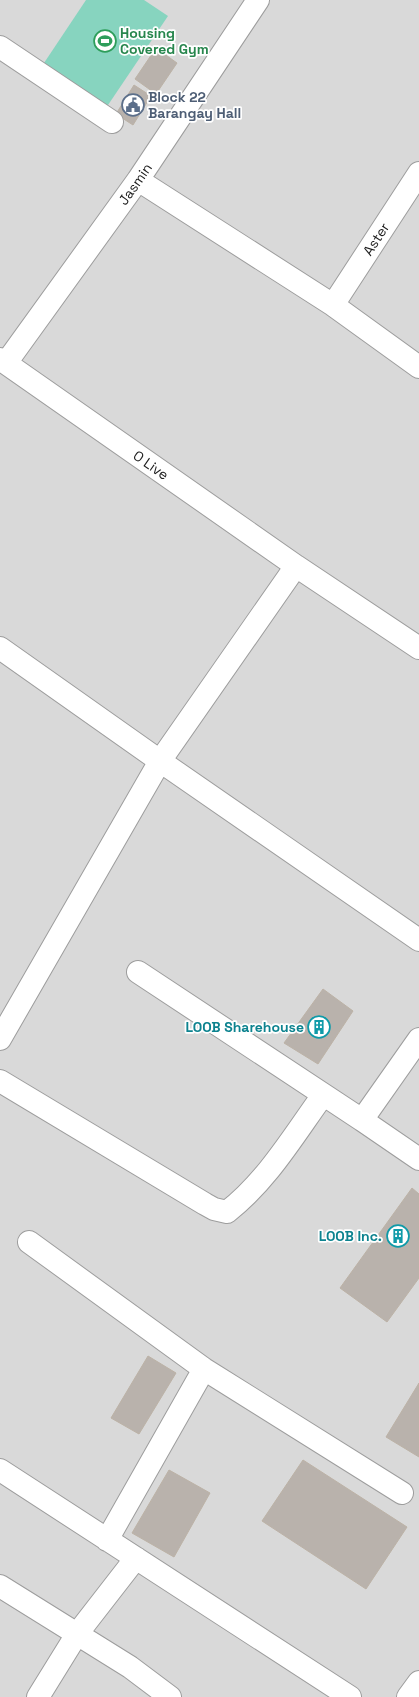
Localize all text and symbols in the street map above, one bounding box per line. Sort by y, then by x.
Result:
place label: Housing Covered Gym [120,24,209,58]
sports icon: Housing Covered Gym [92,28,118,54]
place label: Block 22 Barangay Hall [148,88,241,122]
public building icon: Block 22 Barangay Hall [120,92,146,118]
street label: Jasmin [114,159,156,209]
street label: Aster [359,219,393,259]
street label: O Live [130,446,172,484]
building icon: LOOB Sharehouse [306,1014,332,1040]
place label: LOOB Sharehouse [185,1018,304,1036]
building icon: LOOB Inc. [385,1223,411,1249]
place label: LOOB Inc. [319,1227,382,1245]

